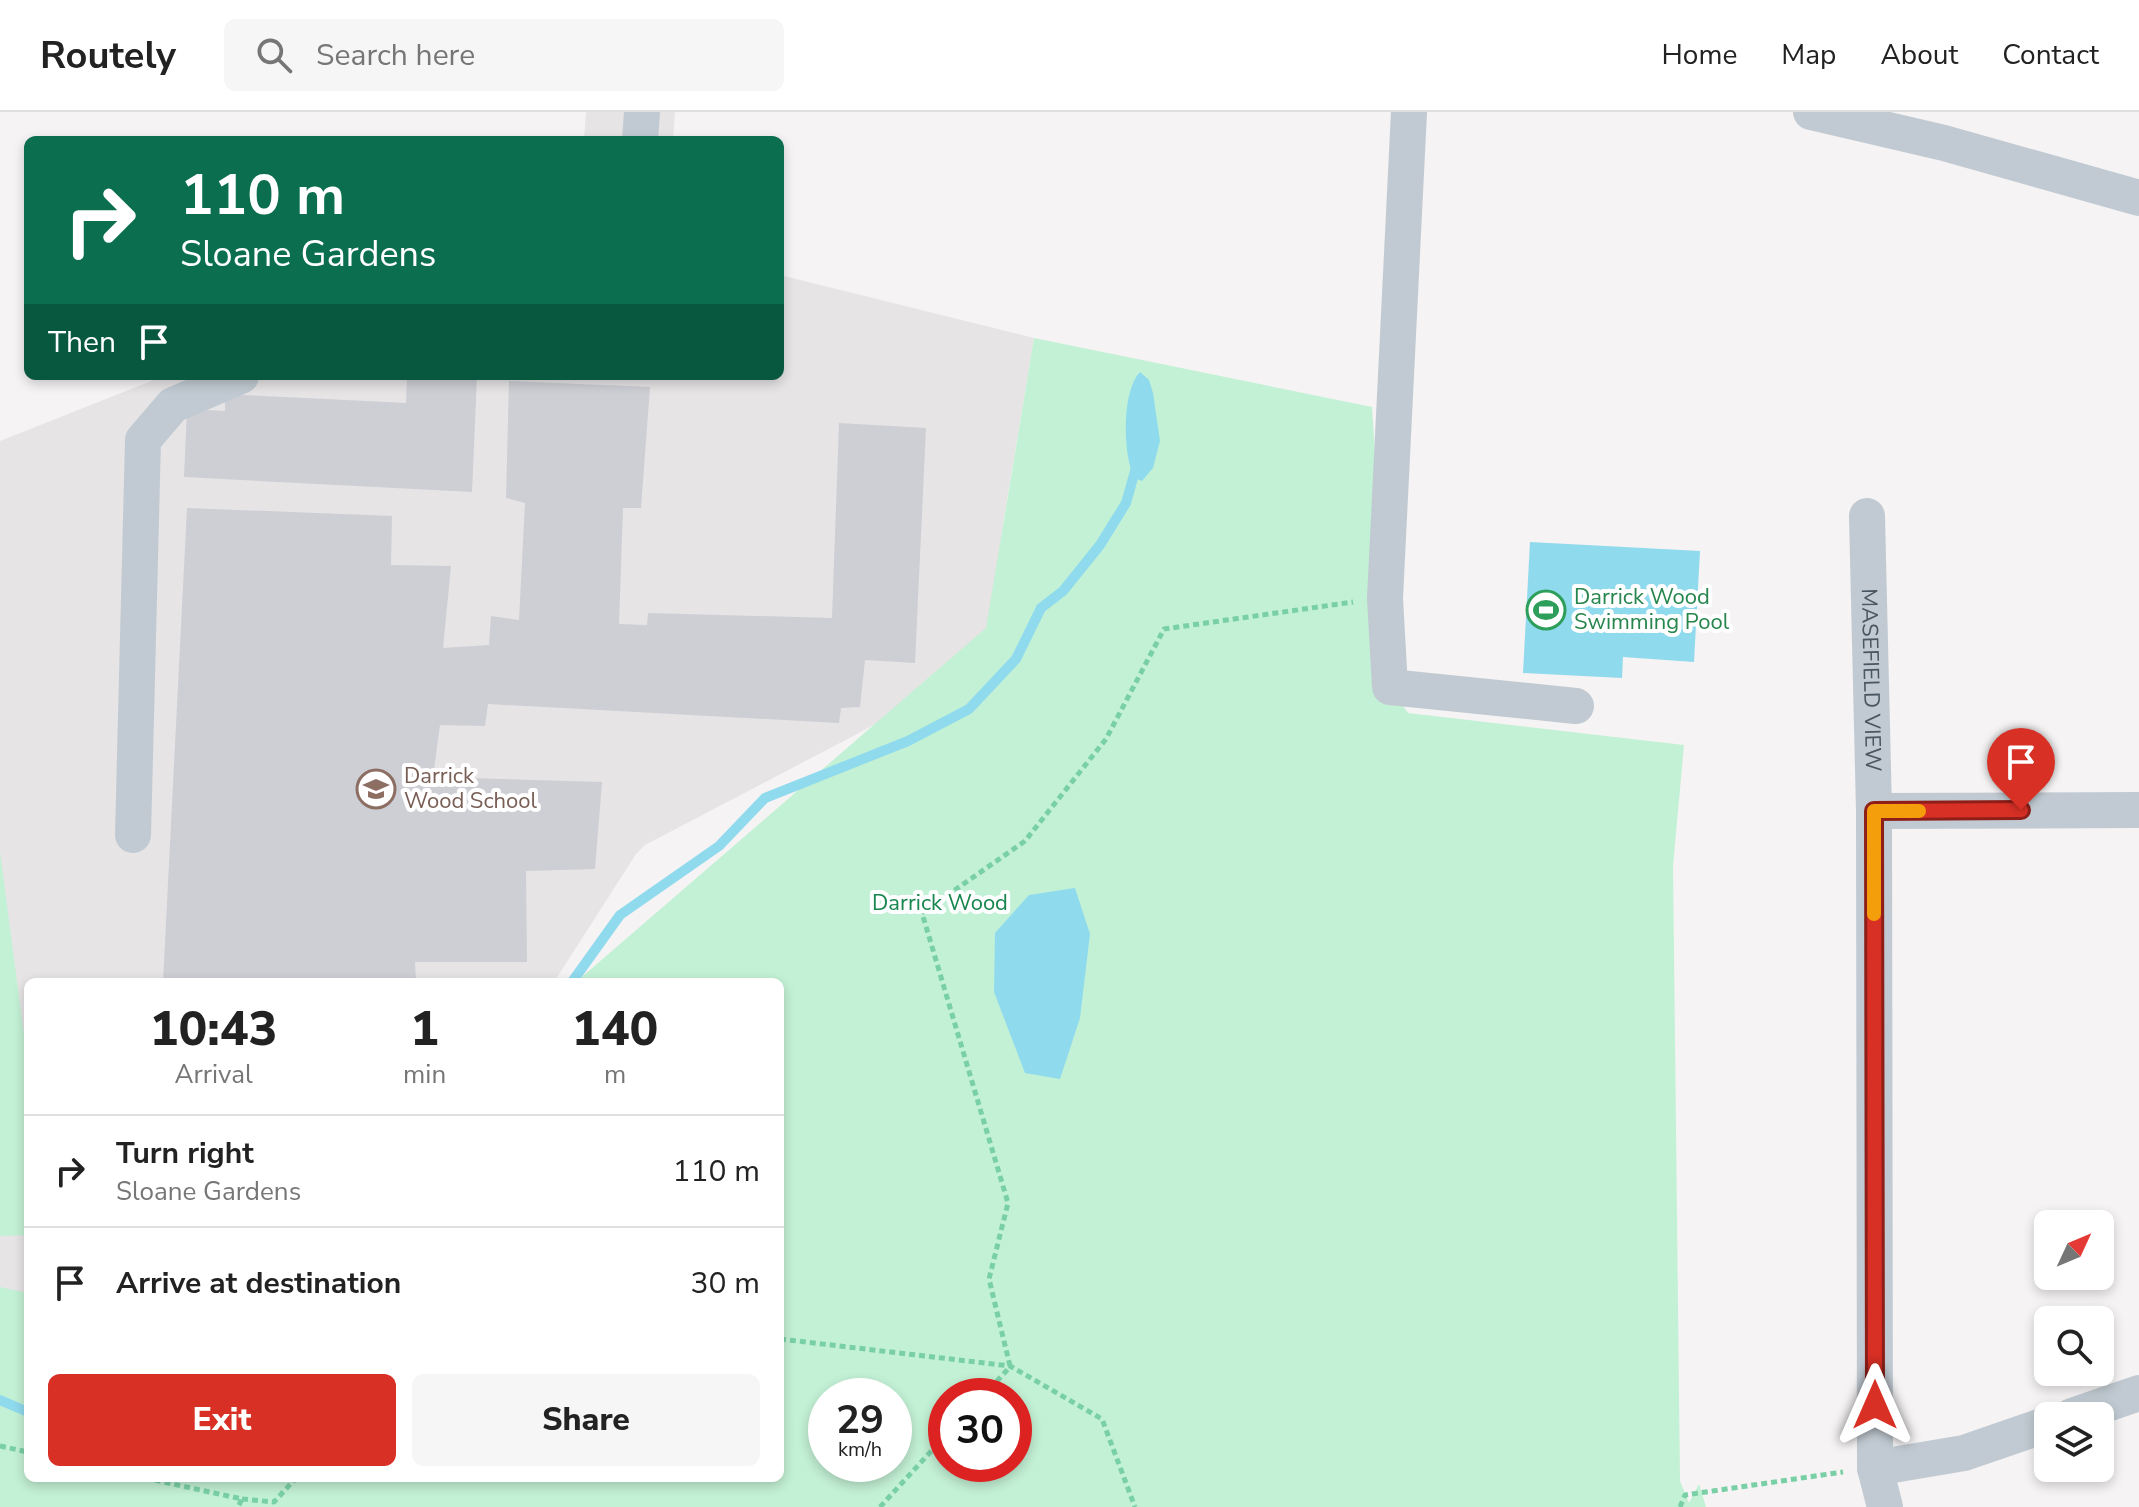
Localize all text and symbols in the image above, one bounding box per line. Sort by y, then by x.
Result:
search box [224,19,784,91]
text: Routely [40,30,176,81]
icon: search [252,33,296,77]
text: Search here [316,35,475,76]
text: Home [1662,36,1737,74]
text: Map [1781,36,1836,74]
text: About [1880,36,1958,74]
text: Contact [2002,36,2099,74]
text: 110 m [180,157,345,234]
icon: right [48,168,152,272]
text: Sloane Gardens [180,230,436,279]
icon: arrive [132,320,176,364]
text: Then [48,322,116,363]
place label: Darrick Wood Swimming Pool [1574,582,1730,637]
street label: MASEFIELD VIEW [1854,588,1888,772]
sports icon: Darrick Wood Swimming Pool [1525,589,1567,631]
pin [1987,728,2055,810]
icon: arrive [1999,740,2043,784]
place label: Darrick Wood School [404,761,538,816]
school or university icon: Darrick Wood School [355,768,397,810]
park label: Darrick Wood [872,888,1008,918]
text: 10:43 [150,996,277,1062]
text: 1 [410,996,439,1062]
text: 140 [572,996,658,1062]
text: Arrival [174,1057,253,1092]
text: min [403,1057,446,1092]
text: m [604,1057,626,1092]
text: Turn right [116,1133,254,1174]
icon: right [48,1149,92,1193]
text: 110 m [673,1151,760,1192]
text: Sloane Gardens [116,1174,301,1209]
north arrow [2034,1210,2114,1290]
map controls [2034,1210,2114,1482]
icon: arrive [48,1261,92,1305]
text: Arrive at destination [116,1263,401,1304]
text: 30 m [691,1263,760,1304]
button: search [2034,1306,2114,1386]
position arrow [1833,1363,1917,1447]
button: Exit [48,1374,396,1466]
button: Share [412,1374,760,1466]
speed limit sign: 30 [928,1378,1032,1482]
text: 29 [836,1393,884,1447]
button: layers [2034,1402,2114,1482]
text: km/h [838,1436,882,1463]

